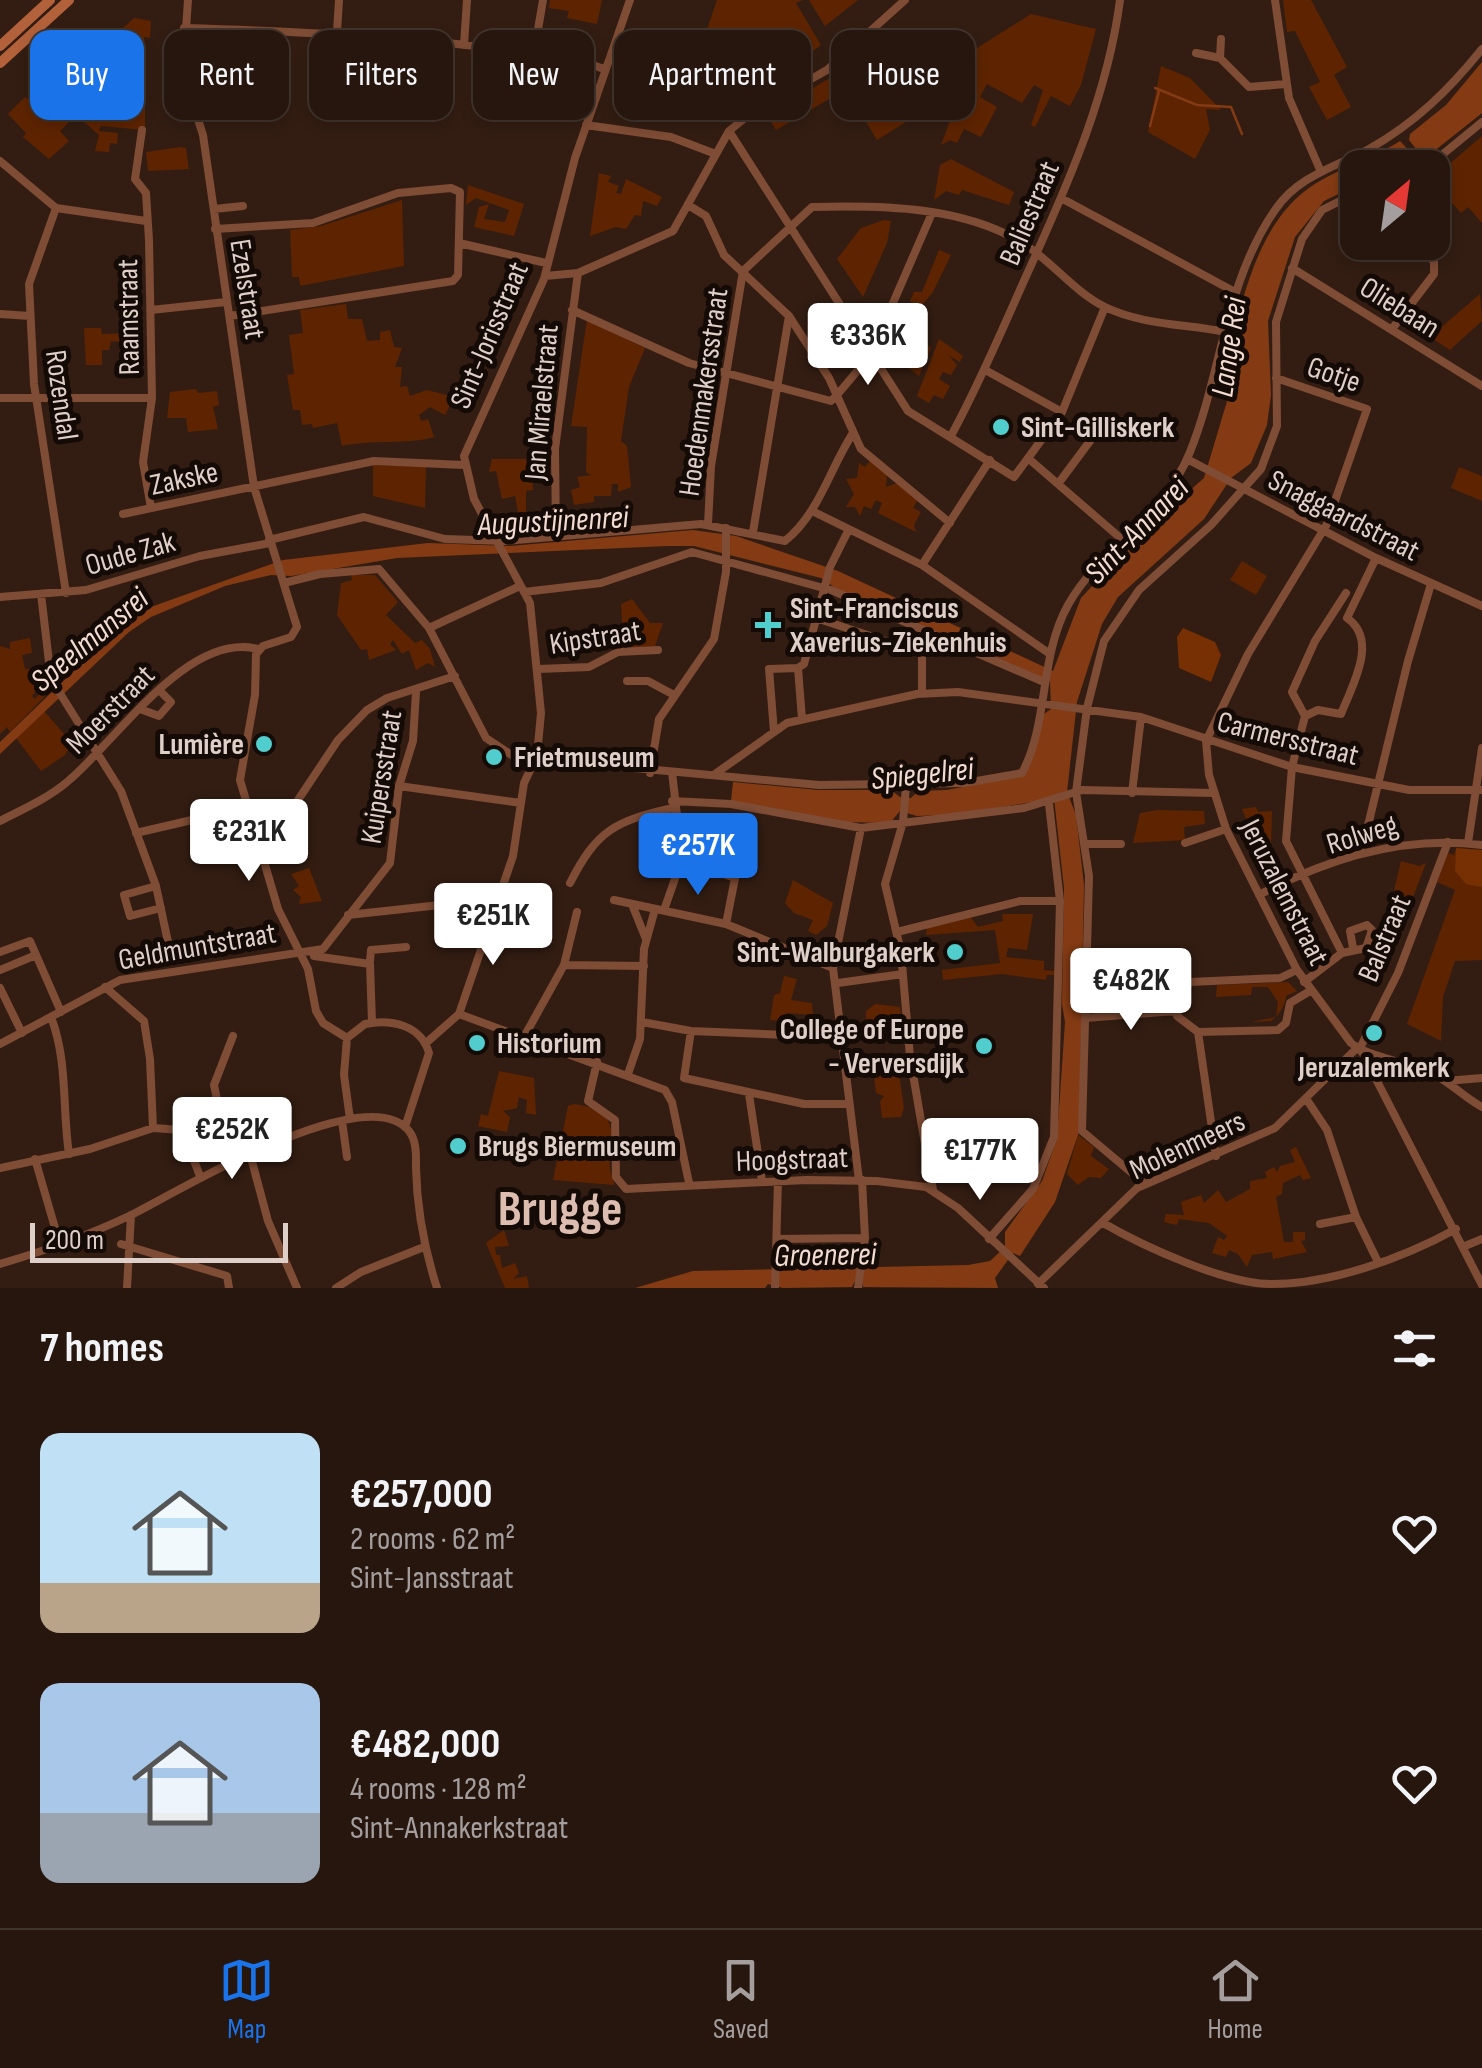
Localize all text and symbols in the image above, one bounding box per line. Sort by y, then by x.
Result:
chip: Buy [30,30,144,120]
chip: Rent [164,30,289,120]
chip: Filters [309,30,453,120]
chip: New [473,30,594,120]
chip: Apartment [614,30,811,120]
chip: House [831,30,975,120]
north arrow [1340,150,1450,260]
map controls [1340,150,1450,260]
street label: Baliestraat [992,156,1068,271]
street label: Ezelstraat [221,237,273,342]
street label: Sint-Jorisstraat [443,257,537,414]
street label: Raamstraat [110,259,148,375]
street label: Oliebaan [1353,270,1446,346]
street label: Hoedenmakersstraat [672,286,736,499]
water label: Lange Rei [1203,294,1256,400]
pin: €336K [798,303,938,388]
text: €336K [830,316,906,355]
street label: Jan Miraelstraat [517,323,567,483]
street label: Rozendal [37,348,85,443]
street label: Gotje [1302,349,1365,401]
place label: Sint-Gilliskerk [1021,410,1175,446]
marker: Sint-Gilliskerk [990,416,1012,438]
street label: Zakske [147,454,221,504]
street label: Snaggaardstraat [1262,462,1425,569]
water label: Sint-Annarei [1077,469,1198,593]
water label: Augustijnenrei [475,498,631,545]
street label: Oude Zak [81,524,180,584]
water label: Speelmansrei [23,579,158,701]
place label: Sint-Franciscus Xaverius-Ziekenhuis [789,591,1007,661]
marker: Sint-Franciscus Xaverius-Ziekenhuis [755,612,781,638]
street label: Kipstraat [547,613,643,663]
street label: Moerstraat [59,658,163,762]
street label: Carmersstraat [1213,704,1362,774]
street label: Kuipersstraat [354,708,410,846]
place label: Lumière [159,727,244,763]
marker: Lumière [253,733,275,755]
place label: Frietmuseum [514,740,655,776]
marker: Frietmuseum [483,746,505,768]
water label: Spiegelrei [869,750,976,799]
pin: €231K [179,799,319,884]
street label: Rolweg [1322,807,1402,863]
text: €231K [212,812,286,851]
pin: €257K [628,813,768,898]
street label: Jeruzalemstraat [1232,813,1336,971]
text: €257K [661,826,735,865]
pin: €251K [423,883,563,968]
street label: Balstraat [1351,890,1419,987]
text: €251K [456,896,530,935]
street label: Geldmuntstraat [116,915,279,979]
place label: Sint-Walburgakerk [737,935,935,971]
marker: Sint-Walburgakerk [944,941,966,963]
pin: €482K [1061,948,1201,1033]
text: €482K [1092,961,1170,1000]
place label: College of Europe - Verversdijk [780,1012,964,1082]
marker: Jeruzalemkerk [1363,1022,1385,1044]
place label: Historium [497,1026,602,1062]
marker: Historium [466,1032,488,1054]
marker: College of Europe - Verversdijk [973,1035,995,1057]
place label: Jeruzalemkerk [1297,1050,1450,1086]
pin: €252K [162,1097,302,1182]
street label: Molenmeers [1124,1104,1251,1188]
text: €252K [195,1110,269,1149]
pin: €177K [910,1118,1050,1203]
place label: Brugs Biermuseum [478,1129,676,1165]
text: €177K [943,1131,1017,1170]
marker: Brugs Biermuseum [447,1135,469,1157]
street label: Hoogstraat [735,1140,849,1180]
district label: Brugge [498,1180,622,1240]
scale bar [30,1218,288,1262]
text: 200 m [45,1224,104,1257]
water label: Groenerei [773,1235,878,1276]
icon: filters [1387,1321,1442,1376]
text: 7 homes [40,1323,164,1374]
text: €257,000 [350,1469,493,1520]
icon: home [120,1473,240,1593]
icon: heart [1387,1506,1442,1561]
text: 2 rooms · 62 m² [350,1520,515,1559]
text: Sint-Jansstraat [350,1559,514,1598]
text: €482,000 [350,1719,500,1770]
icon: home [120,1723,240,1843]
icon: heart [1387,1756,1442,1811]
text: 4 rooms · 128 m² [350,1770,527,1809]
text: Sint-Annakerkstraat [350,1809,568,1848]
tab: Map [219,1953,274,2046]
tab: Saved [713,1953,769,2046]
tab: Home [1208,1953,1263,2046]

